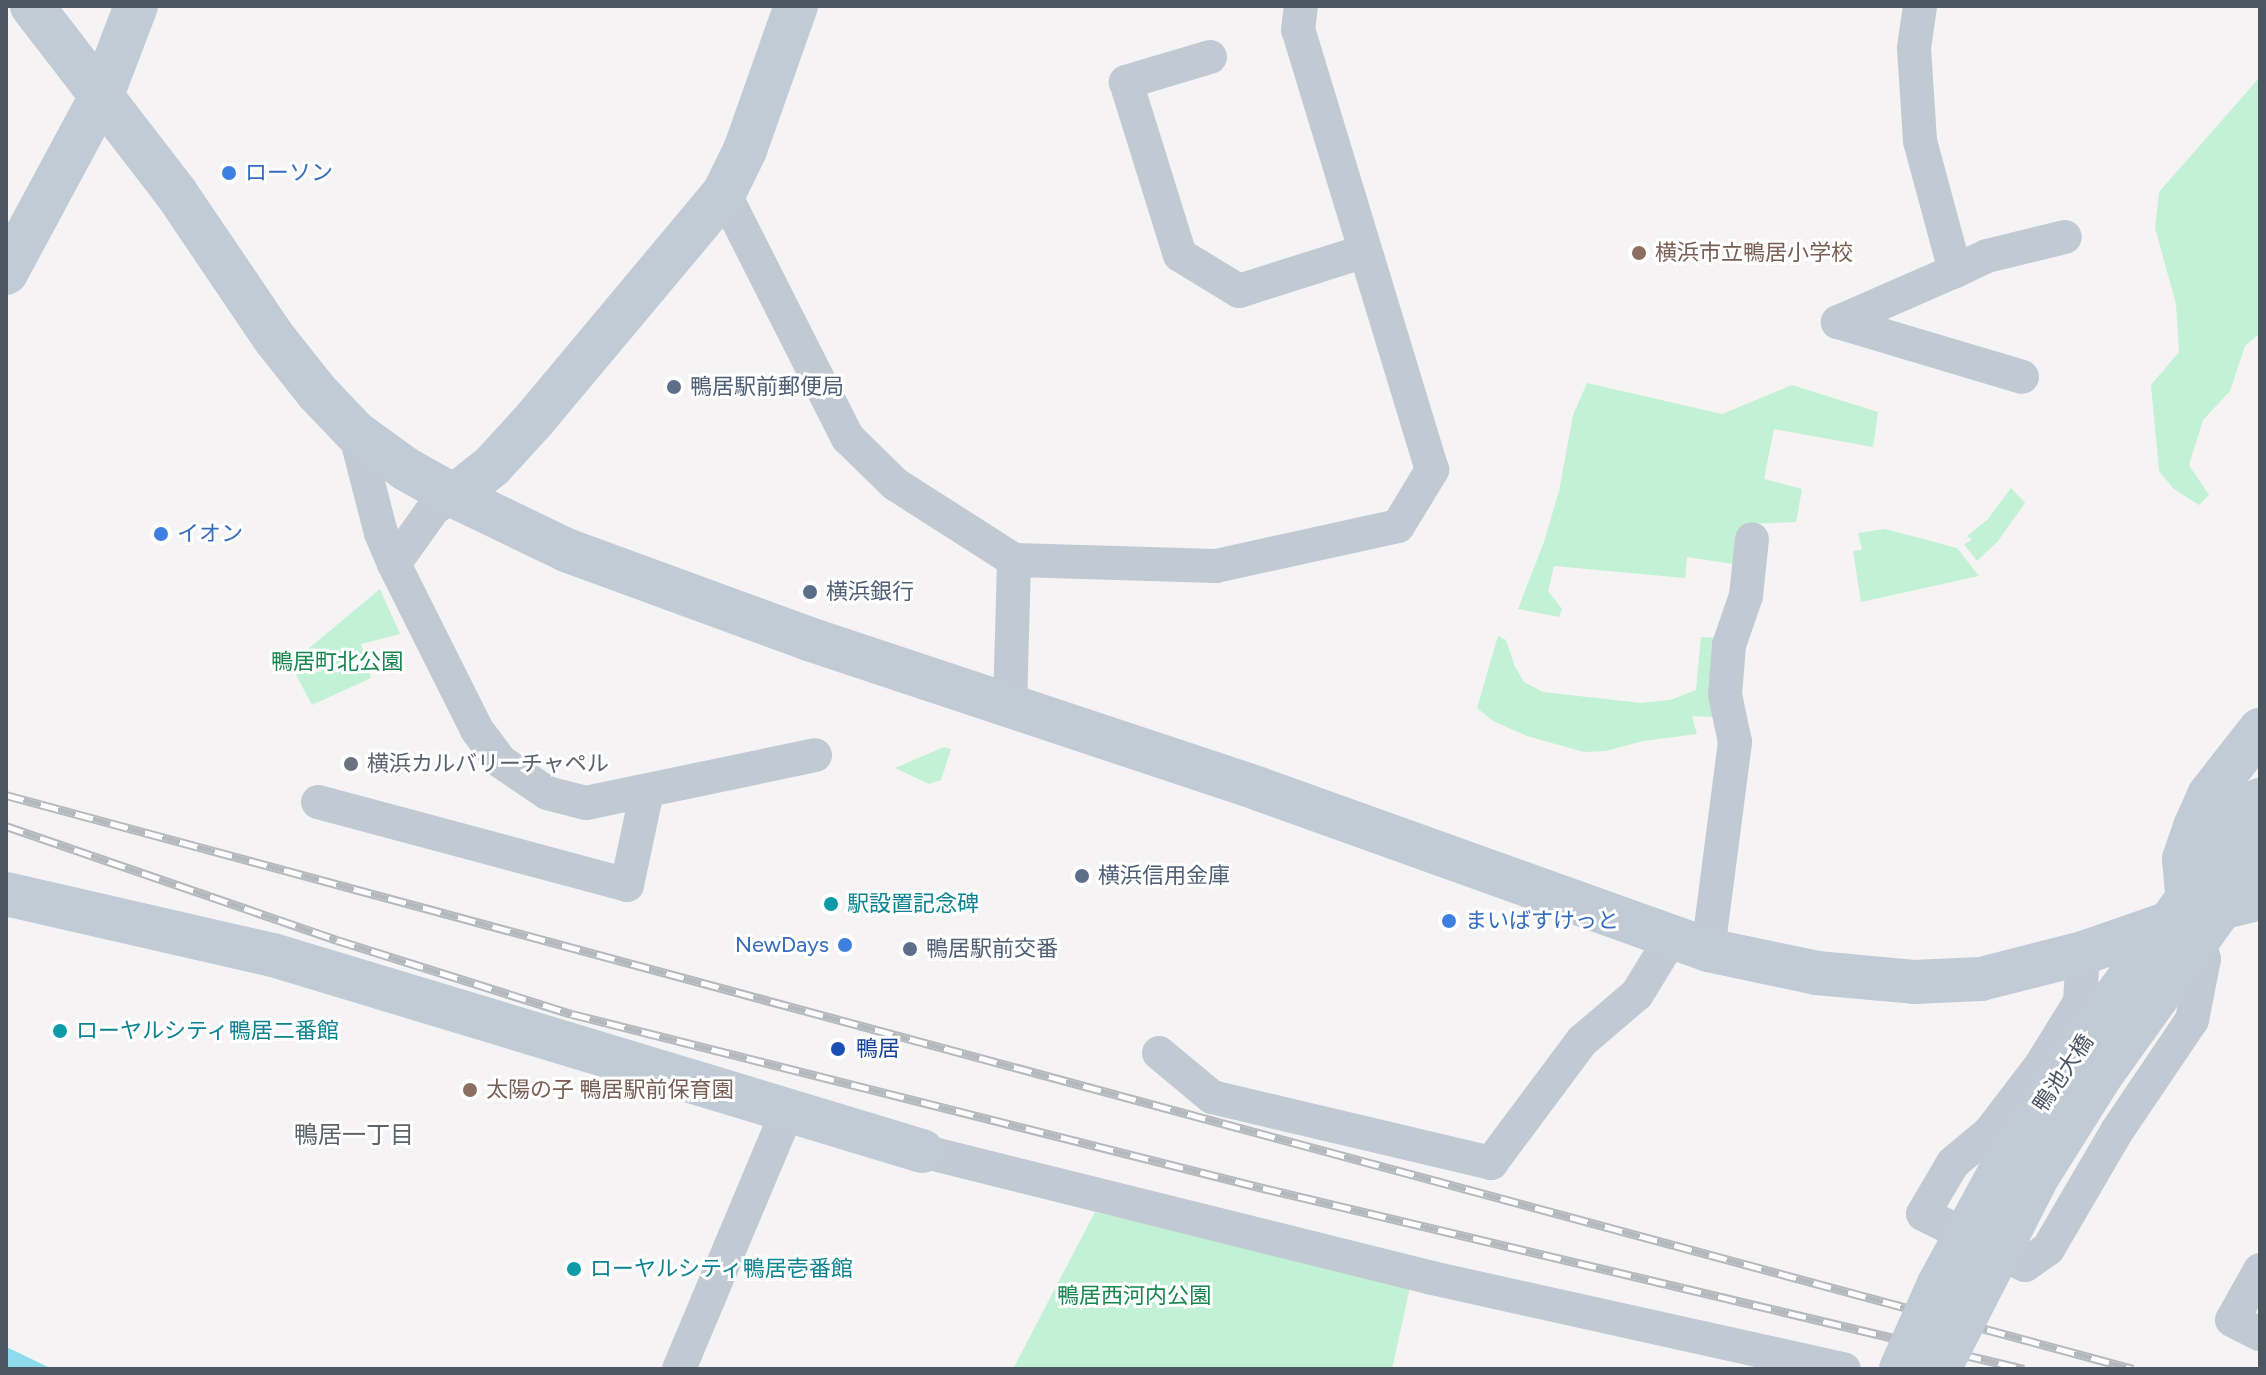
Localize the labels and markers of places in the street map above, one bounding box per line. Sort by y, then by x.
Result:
place label: ローソン [245,160,333,186]
marker: ローソン [220,164,238,182]
place label: 横浜市立鴨居小学校 [1655,240,1853,266]
marker: 横浜市立鴨居小学校 [1630,244,1648,262]
place label: 鴨居駅前郵便局 [690,374,844,400]
marker: 鴨居駅前郵便局 [665,378,683,396]
place label: イオン [177,521,243,547]
marker: イオン [152,525,170,543]
place label: 横浜銀行 [826,579,914,605]
marker: 横浜銀行 [801,583,819,601]
place label: 横浜カルバリーチャペル [367,751,609,777]
marker: 横浜カルバリーチャペル [342,755,360,773]
place label: 横浜信用金庫 [1098,863,1230,889]
marker: 横浜信用金庫 [1073,867,1091,885]
place label: 駅設置記念碑 [847,891,979,917]
marker: 駅設置記念碑 [822,895,840,913]
place label: まいばすけっと [1465,908,1619,934]
marker: まいばすけっと [1440,912,1458,930]
place label: NewDays [735,932,829,958]
marker: NewDays [836,936,854,954]
place label: 鴨居駅前交番 [926,936,1058,962]
marker: 鴨居駅前交番 [901,940,919,958]
place label: ローヤルシティ鴨居二番館 [76,1018,340,1044]
marker: ローヤルシティ鴨居二番館 [51,1022,69,1040]
place label: 鴨居 [856,1036,900,1062]
marker: 鴨居 [827,1038,849,1060]
place label: 太陽の子 鴨居駅前保育園 [486,1077,733,1103]
marker: 太陽の子 鴨居駅前保育園 [461,1081,479,1099]
place label: ローヤルシティ鴨居壱番館 [590,1256,854,1282]
marker: ローヤルシティ鴨居壱番館 [565,1260,583,1278]

